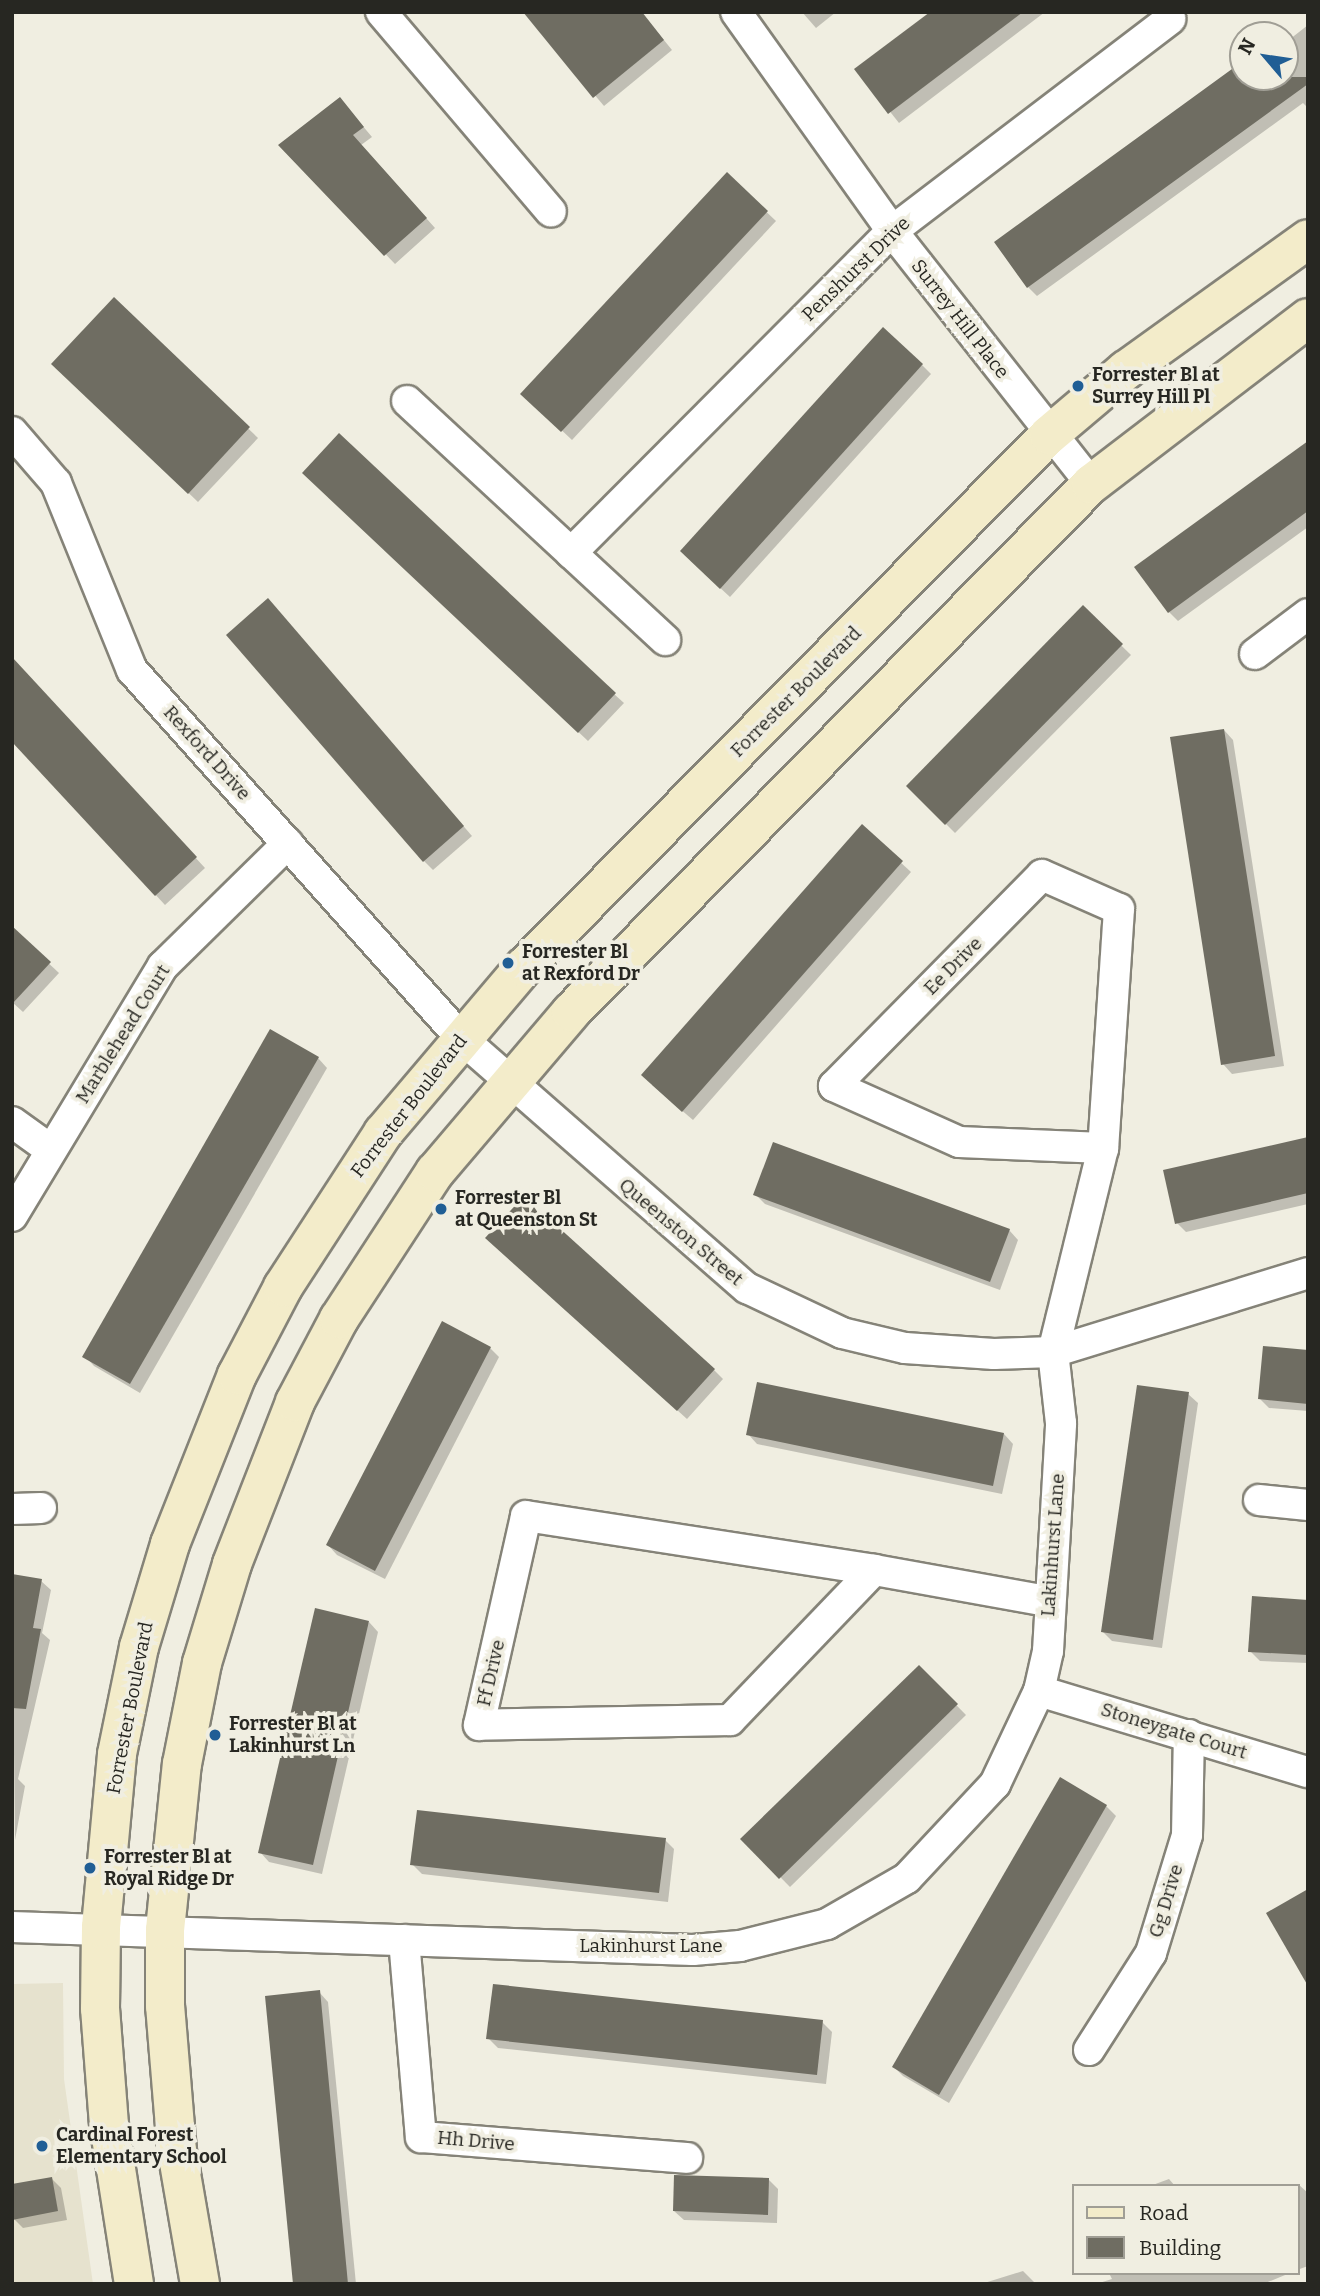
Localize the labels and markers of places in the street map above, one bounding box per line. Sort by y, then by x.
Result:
place label: Forrester Bl at Surrey Hill Pl [1092,364,1220,408]
marker: Forrester Bl at Surrey Hill Pl [1070,378,1086,394]
place label: Forrester Bl at Rexford Dr [522,941,640,985]
marker: Forrester Bl at Rexford Dr [500,955,516,971]
place label: Forrester Bl at Queenston St [455,1187,598,1231]
marker: Forrester Bl at Queenston St [433,1201,449,1217]
place label: Forrester Bl at Lakinhurst Ln [229,1713,357,1757]
marker: Forrester Bl at Lakinhurst Ln [207,1727,223,1743]
place label: Forrester Bl at Royal Ridge Dr [104,1846,234,1890]
marker: Forrester Bl at Royal Ridge Dr [82,1860,98,1876]
place label: Cardinal Forest Elementary School [56,2124,227,2168]
marker: Cardinal Forest Elementary School [34,2138,50,2154]

